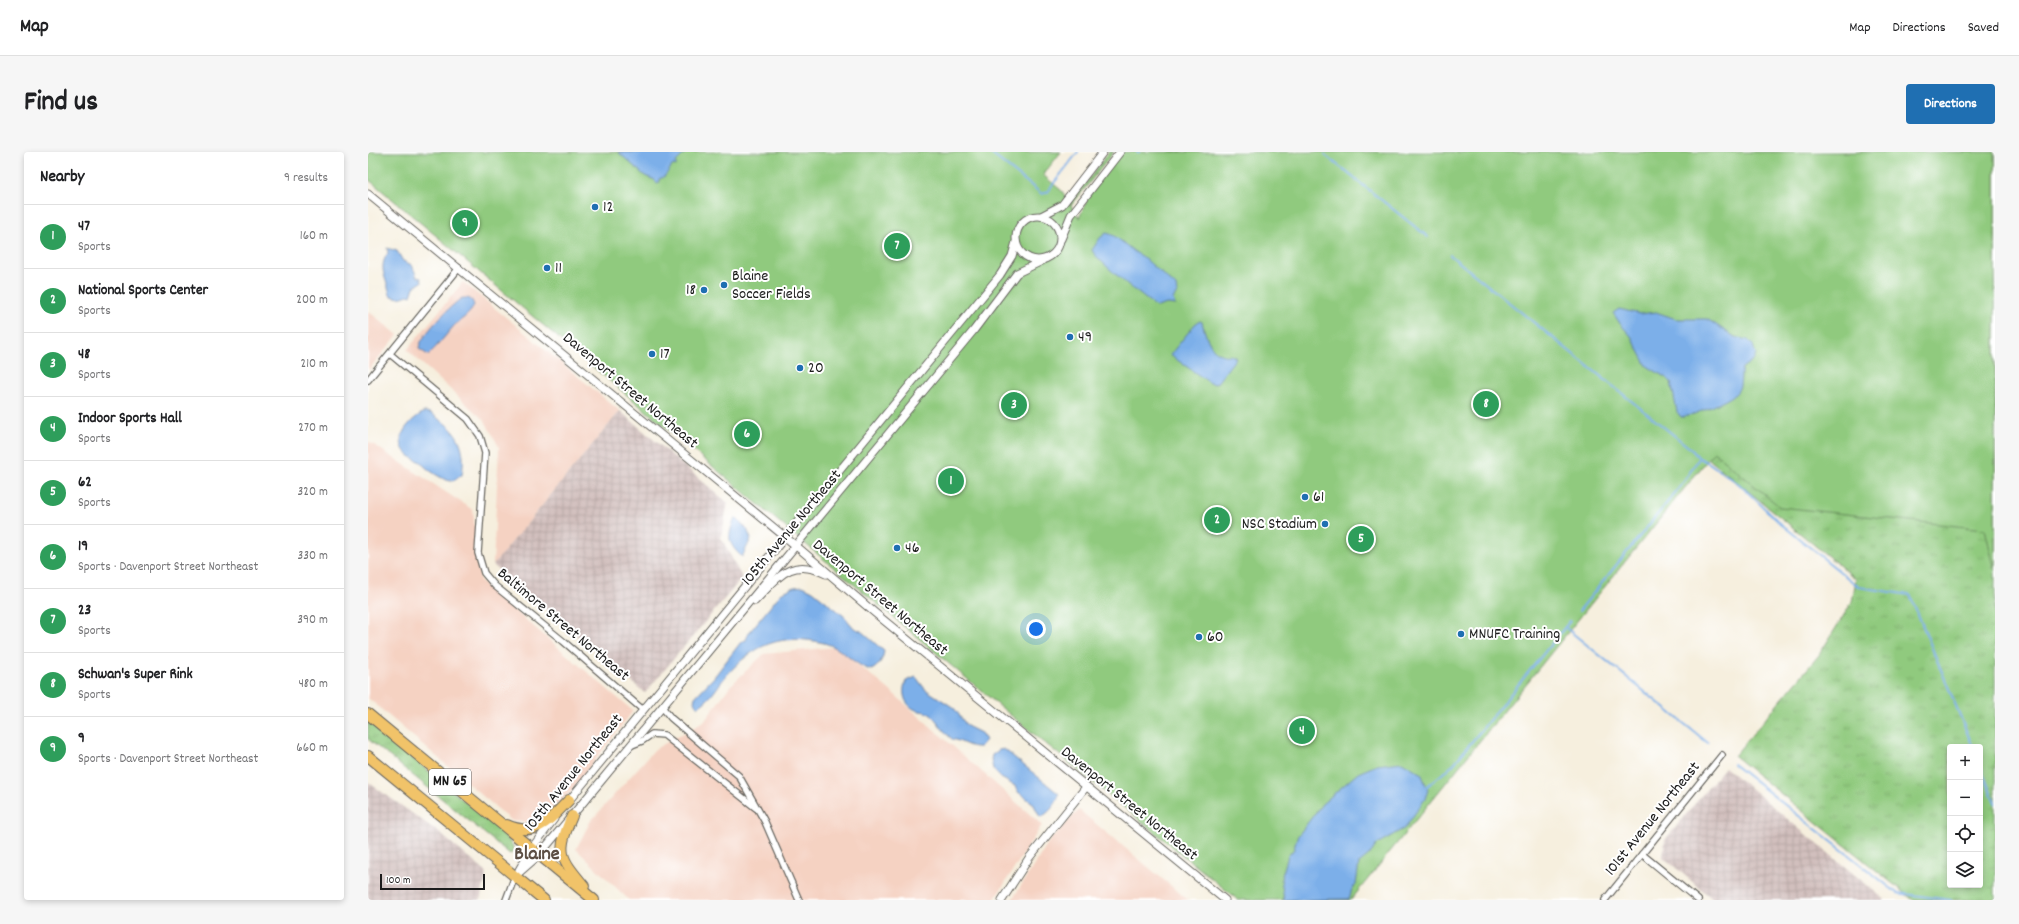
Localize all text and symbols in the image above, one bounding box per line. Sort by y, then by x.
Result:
text: Map [20,14,49,41]
text: Map [1849,18,1871,38]
text: Directions [1893,18,1946,38]
text: Saved [1968,18,1999,38]
text: Find us [24,84,98,124]
button: Directions [1906,84,1995,124]
text: Nearby [40,166,84,190]
text: 9 results [284,169,328,188]
place label: 12 [603,196,614,219]
marker: 12 [590,202,600,212]
pin: 9 [452,208,478,238]
text: 47 [78,216,90,238]
text: 1 [52,227,54,246]
text: 160 m [300,227,328,246]
pin: 7 [884,231,910,261]
text: Sports [78,238,111,257]
place label: 11 [555,257,562,280]
marker: 11 [542,263,552,273]
place label: Blaine Soccer Fields [732,265,811,306]
place label: 18 [686,279,696,302]
text: National Sports Center [78,280,208,302]
marker: Blaine Soccer Fields [719,280,729,290]
marker: 18 [699,285,709,295]
text: 2 [50,291,56,310]
text: 200 m [296,291,328,310]
text: Sports [78,302,111,321]
place label: 49 [1078,326,1092,349]
street label: Davenport Street Northeast [557,327,703,455]
marker: 49 [1065,332,1075,342]
place label: 17 [660,343,670,366]
text: 48 [78,344,90,366]
marker: 17 [647,349,657,359]
text: 3 [50,355,56,374]
text: 210 m [300,355,328,374]
place label: 20 [808,357,824,380]
marker: 20 [795,363,805,373]
text: Sports [78,366,111,385]
pin: 8 [1473,389,1499,419]
pin: 3 [1001,390,1027,420]
text: Indoor Sports Hall [78,408,182,430]
text: 4 [50,419,56,438]
text: 270 m [298,419,328,438]
pin: 6 [734,419,760,449]
text: Sports [78,430,111,449]
street label: 105th Avenue Northeast [736,465,848,591]
pin: 1 [938,466,964,496]
text: 62 [78,472,92,494]
text: 5 [50,483,56,502]
text: 320 m [298,483,328,502]
place label: 61 [1313,486,1324,509]
marker: 61 [1300,492,1310,502]
text: Sports [78,494,111,513]
pin: 2 [1204,505,1230,535]
place label: NSC Stadium [1242,513,1317,536]
marker: NSC Stadium [1320,519,1330,529]
pin: 5 [1348,524,1374,554]
street label: Davenport Street Northeast [807,534,953,662]
text: 19 [78,536,88,558]
place label: 46 [905,537,920,560]
marker: 46 [892,543,902,553]
text: 6 [50,547,56,566]
text: 330 m [297,547,328,566]
text: Sports · Davenport Street Northeast [78,558,258,577]
street label: Baltimore Street Northeast [492,563,634,687]
text: 23 [78,600,91,622]
text: 7 [51,611,55,630]
text: 390 m [297,611,328,630]
your location [1026,619,1046,639]
text: Sports [78,622,111,641]
place label: MNUFC Training [1469,623,1560,646]
place label: 60 [1207,626,1224,649]
marker: MNUFC Training [1456,629,1466,639]
marker: 60 [1194,632,1204,642]
text: Schwan's Super Rink [78,664,193,686]
text: 8 [50,675,56,694]
text: 480 m [298,675,328,694]
text: Sports [78,686,111,705]
street label: 105th Avenue Northeast [519,709,629,837]
pin: 4 [1289,716,1315,746]
text: 9 [78,728,85,750]
text: 9 [50,739,56,758]
text: 660 m [296,739,328,758]
street label: Davenport Street Northeast [1055,741,1203,867]
map controls [1947,744,1983,888]
button: + [1947,744,1983,780]
text: Sports · Davenport Street Northeast [78,750,258,769]
street label: 101st Avenue Northeast [1600,757,1706,881]
road number: MN 65 [429,769,471,795]
button: − [1947,780,1983,816]
button: locate [1947,816,1983,852]
district label: Blaine [514,841,560,869]
button: layers [1947,852,1983,888]
scale bar [380,872,485,891]
text: 100 m [386,873,410,889]

